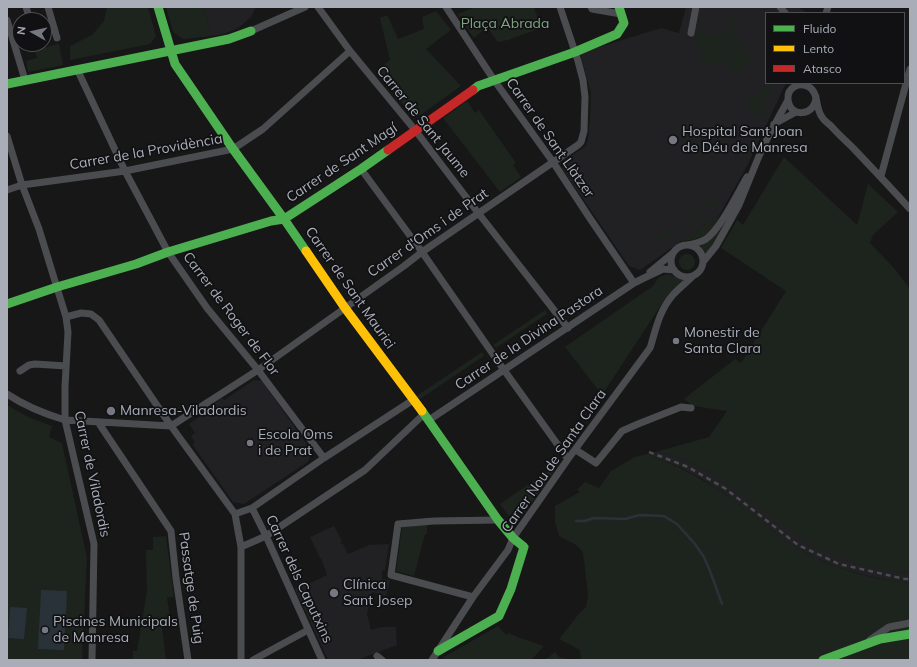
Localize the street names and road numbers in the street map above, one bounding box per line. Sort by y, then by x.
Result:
street label: Carrer de Sant Jaume [373,63,473,181]
street label: Carrer de Sant Llàtzer [502,75,598,201]
street label: Carrer de Sant Magí [283,120,401,206]
street label: Carrer de la Providència [68,130,224,174]
street label: Carrer d'Oms i de Prat [364,185,492,281]
street label: Carrer de Sant Maurici [302,224,398,352]
street label: Carrer de Roger de Flor [179,249,283,379]
street label: Carrer de la Divina Pastora [452,282,606,394]
street label: Carrer Nou de Santa Clara [498,386,610,536]
street label: Carrer de Viladordis [70,409,114,539]
street label: Carrer dels Caputxins [262,512,336,646]
street label: Passatge de Puig [175,531,207,645]

